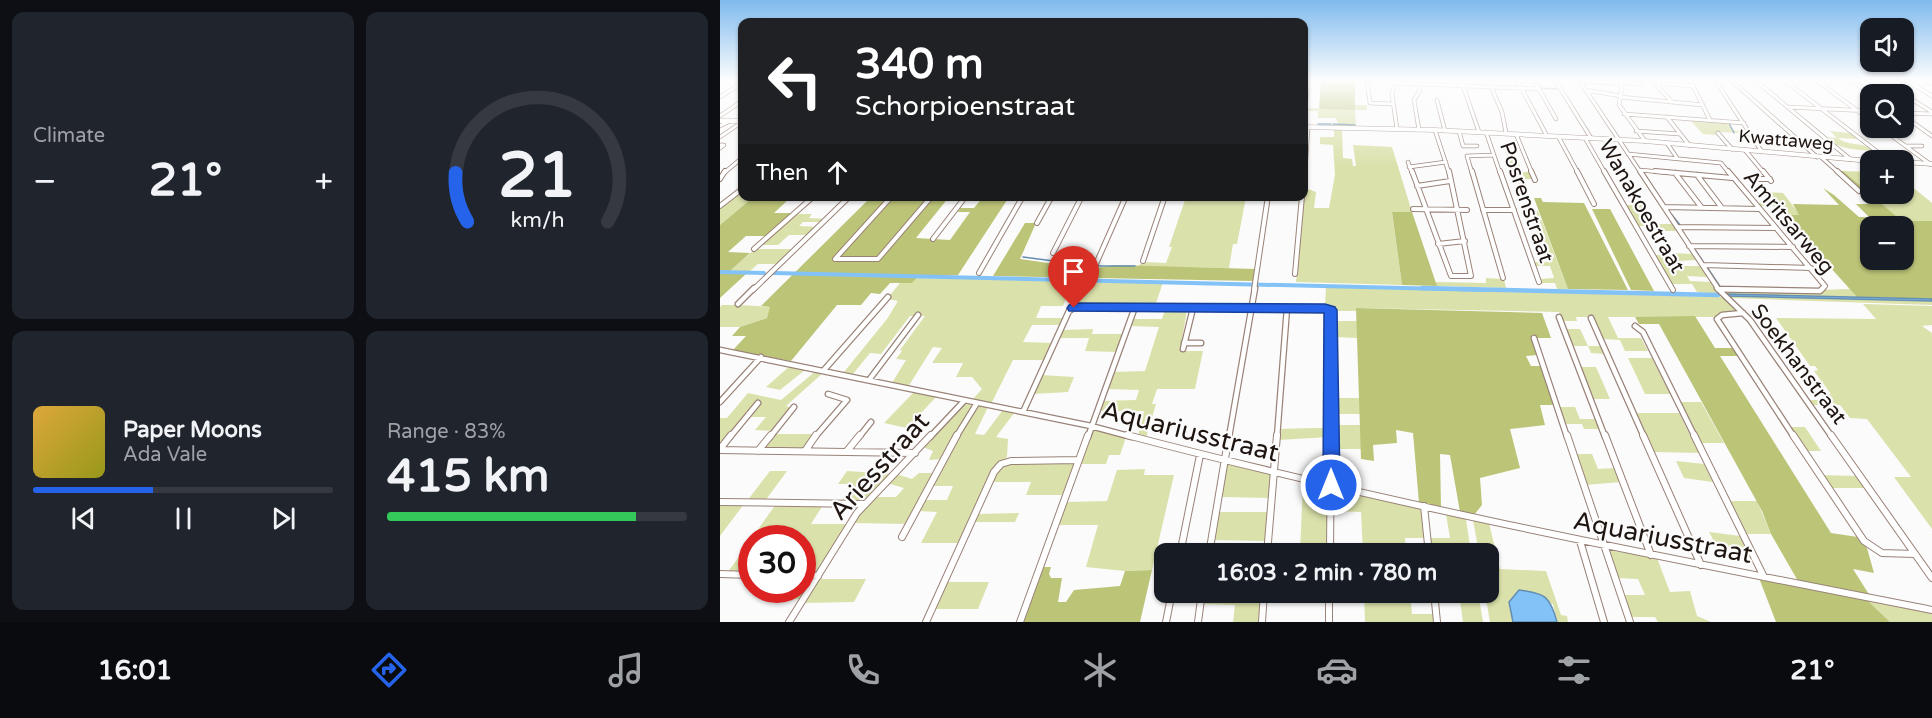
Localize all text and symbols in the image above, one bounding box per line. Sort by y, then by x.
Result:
map controls [1860,18,1914,270]
button: sound [1860,18,1914,72]
text: 340 m [855,39,984,90]
icon: left [756,42,834,120]
button: search [1860,84,1914,138]
text: Schorpioenstraat [855,90,1075,123]
text: Climate [33,124,105,148]
street label: Kwattaweg [1737,125,1835,155]
street label: Wanakoestraat [1593,135,1690,278]
street label: Posrenstraat [1494,138,1559,266]
text: 21 [498,139,576,214]
button: + [1860,150,1914,204]
text: 21° [149,154,222,208]
icon: ahead [821,156,854,189]
text: Then [756,160,809,186]
text: − [33,162,57,201]
text: + [314,162,333,201]
street label: Amritsarweg [1738,165,1839,279]
text: km/h [510,208,564,234]
button: − [1860,216,1914,270]
pin [1048,246,1099,308]
icon: arrive [1057,255,1090,288]
street label: Soekhanstraat [1745,299,1852,429]
street label: Aquariusstraat [1098,394,1282,469]
street label: Ariesstraat [823,406,936,526]
text: Paper Moons [123,417,262,443]
text: Range · 83% [387,420,506,444]
text: Ada Vale [123,443,207,467]
text: 415 km [387,450,549,504]
position arrow [1299,453,1363,517]
icon: previous [67,502,100,535]
icon: pause [167,502,200,535]
icon: next [267,502,300,535]
street label: Aquariusstraat [1571,505,1755,570]
speed limit sign: 30 [738,525,816,603]
text: 16:03 · 2 min · 780 m [1216,560,1437,586]
icon: directions [368,649,410,691]
icon: music [605,649,647,691]
icon: phone [842,649,884,691]
icon: climate [1079,649,1121,691]
icon: car [1316,649,1358,691]
icon: filters [1553,649,1595,691]
text: 16:01 [98,654,172,687]
text: 21° [1790,654,1834,687]

